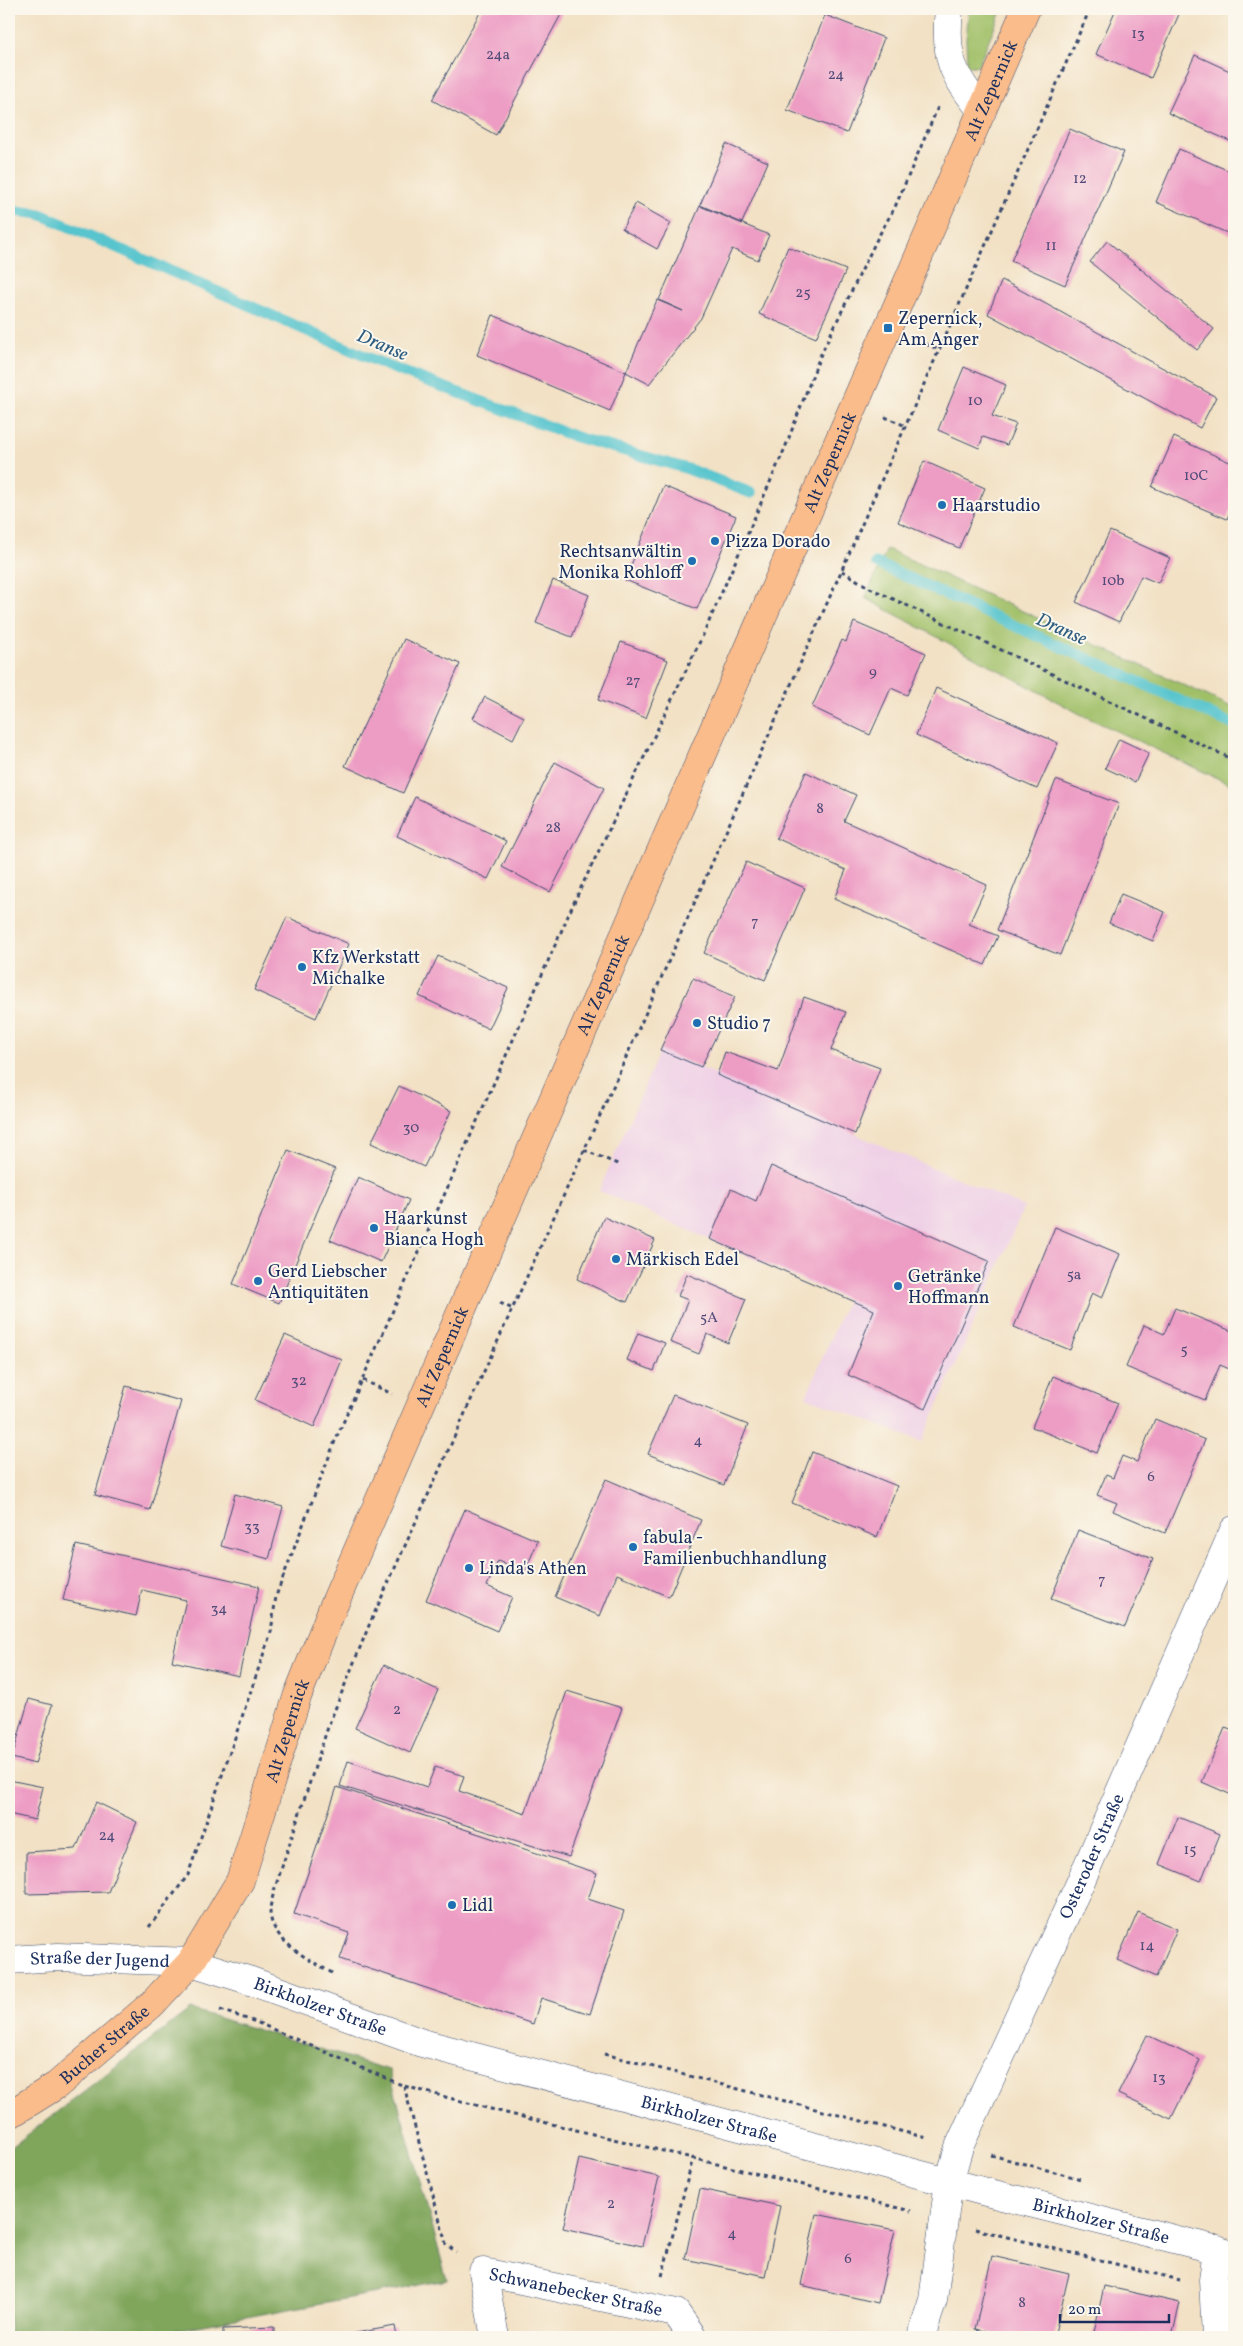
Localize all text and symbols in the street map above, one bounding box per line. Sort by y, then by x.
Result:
house number: 13 [1131,24,1145,45]
street label: Alt Zepernick [959,36,1025,146]
house number: 24a [486,45,510,66]
house number: 24 [828,65,844,86]
house number: 12 [1073,169,1087,190]
house number: 11 [1045,236,1057,257]
house number: 25 [795,283,811,304]
place label: Zepernick, Am Anger [898,307,983,353]
marker: Zepernick, Am Anger [882,322,894,334]
water label: Dranse [353,324,412,368]
house number: 10 [968,391,982,412]
street label: Alt Zepernick [798,408,864,517]
house number: 10C [1184,466,1209,487]
place label: Haarstudio [952,494,1040,519]
marker: Haarstudio [936,499,948,511]
place label: Pizza Dorado [725,530,830,555]
marker: Pizza Dorado [709,535,721,547]
place label: Rechtsanwältin Monika Rohloff [558,540,684,586]
marker: Rechtsanwältin Monika Rohloff [686,555,698,567]
house number: 10b [1101,571,1125,592]
water label: Dranse [1032,607,1091,653]
house number: 9 [869,662,877,683]
house number: 27 [626,671,640,692]
house number: 8 [816,799,824,820]
house number: 28 [545,818,561,839]
house number: 7 [751,912,759,933]
street label: Alt Zepernick [571,931,637,1040]
place label: Kfz Werkstatt Michalke [312,946,420,992]
marker: Kfz Werkstatt Michalke [296,961,308,973]
place label: Studio 7 [707,1012,771,1037]
marker: Studio 7 [691,1017,703,1029]
house number: 30 [403,1118,419,1139]
place label: Haarkunst Bianca Hogh [384,1207,484,1253]
marker: Haarkunst Bianca Hogh [368,1222,380,1234]
place label: Märkisch Edel [626,1248,739,1273]
marker: Märkisch Edel [610,1253,622,1265]
place label: Gerd Liebscher Antiquitäten [268,1260,387,1306]
place label: Getränke Hoffmann [908,1265,990,1311]
house number: 5a [1067,1265,1081,1286]
marker: Gerd Liebscher Antiquitäten [252,1275,264,1287]
marker: Getränke Hoffmann [892,1280,904,1292]
street label: Alt Zepernick [410,1302,476,1412]
house number: 5A [700,1308,718,1329]
house number: 5 [1180,1340,1188,1361]
house number: 32 [291,1371,307,1392]
house number: 4 [694,1431,703,1452]
house number: 6 [1147,1467,1155,1488]
house number: 33 [244,1517,260,1538]
place label: fabula - Familienbuchhandlung [643,1526,827,1572]
marker: fabula - Familienbuchhandlung [627,1541,639,1553]
place label: Linda's Athen [479,1557,587,1582]
marker: Linda's Athen [463,1562,475,1574]
house number: 7 [1098,1570,1106,1591]
house number: 34 [211,1599,227,1620]
street label: Alt Zepernick [260,1675,317,1786]
house number: 2 [393,1700,401,1721]
street label: Osteroder Straße [1054,1790,1131,1923]
house number: 24 [99,1826,115,1847]
house number: 15 [1183,1840,1197,1861]
place label: Lidl [462,1894,493,1919]
marker: Lidl [446,1899,458,1911]
house number: 14 [1140,1936,1154,1957]
street label: Straße der Jugend [29,1946,170,1975]
street label: Birkholzer Straße [250,1972,390,2043]
street label: Bucher Straße [55,2000,156,2091]
house number: 13 [1152,2068,1166,2089]
street label: Birkholzer Straße [638,2090,780,2150]
street label: Birkholzer Straße [1030,2193,1172,2251]
house number: 2 [607,2194,615,2215]
house number: 4 [728,2224,737,2245]
house number: 6 [844,2249,852,2270]
street label: Schwanebecker Straße [486,2263,665,2324]
scale bar [1060,2291,1169,2323]
house number: 8 [1018,2293,1026,2314]
text: 20 m [1068,2300,1101,2321]

